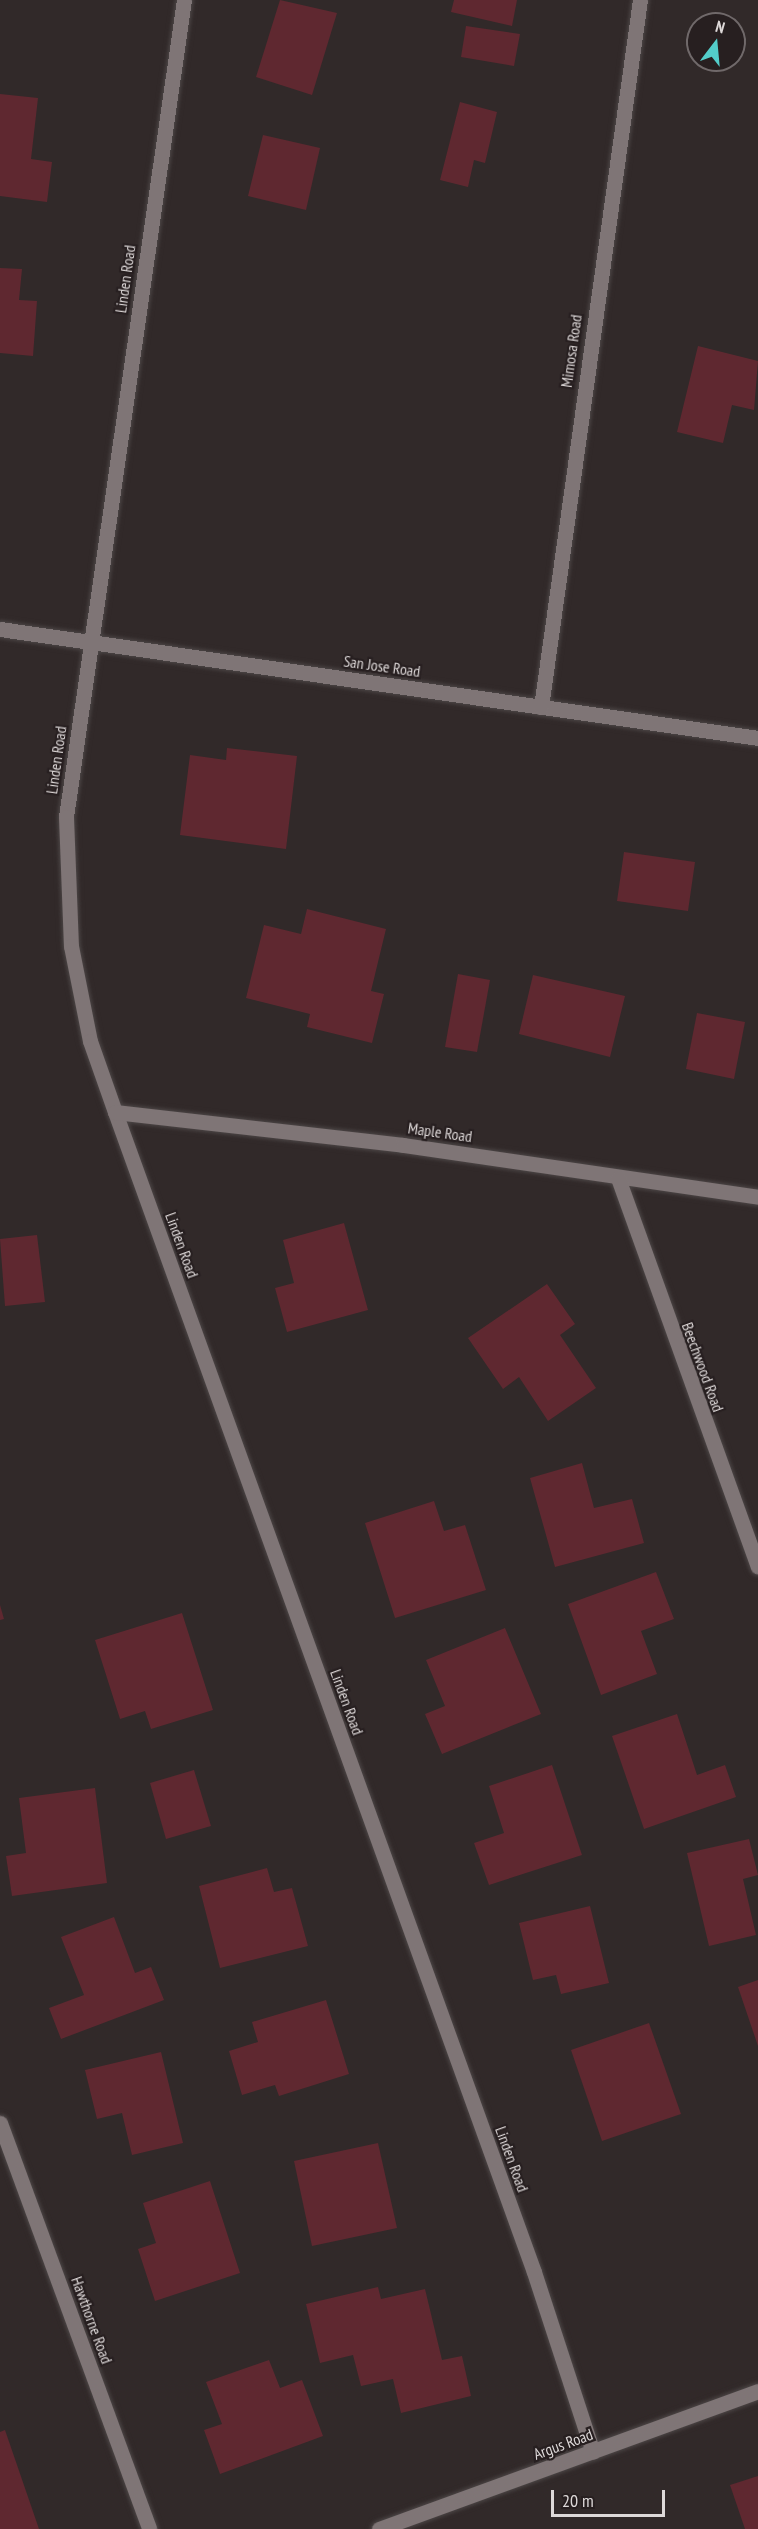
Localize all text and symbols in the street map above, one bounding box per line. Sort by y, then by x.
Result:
north arrow [686,12,746,72]
text: N [713,16,727,37]
street label: Linden Road [111,244,139,314]
street label: Mimosa Road [556,313,586,389]
street label: San Jose Road [342,651,422,681]
street label: Linden Road [42,725,70,795]
street label: Maple Road [407,1118,473,1146]
street label: Linden Road [161,1210,203,1280]
street label: Beechwood Road [678,1320,728,1414]
street label: Linden Road [326,1667,368,1737]
street label: Linden Road [491,2124,533,2194]
street label: Hawthorne Road [67,2274,117,2366]
street label: Argus Road [531,2424,595,2464]
scale bar [554,2478,668,2516]
text: 20 m [562,2489,594,2512]

